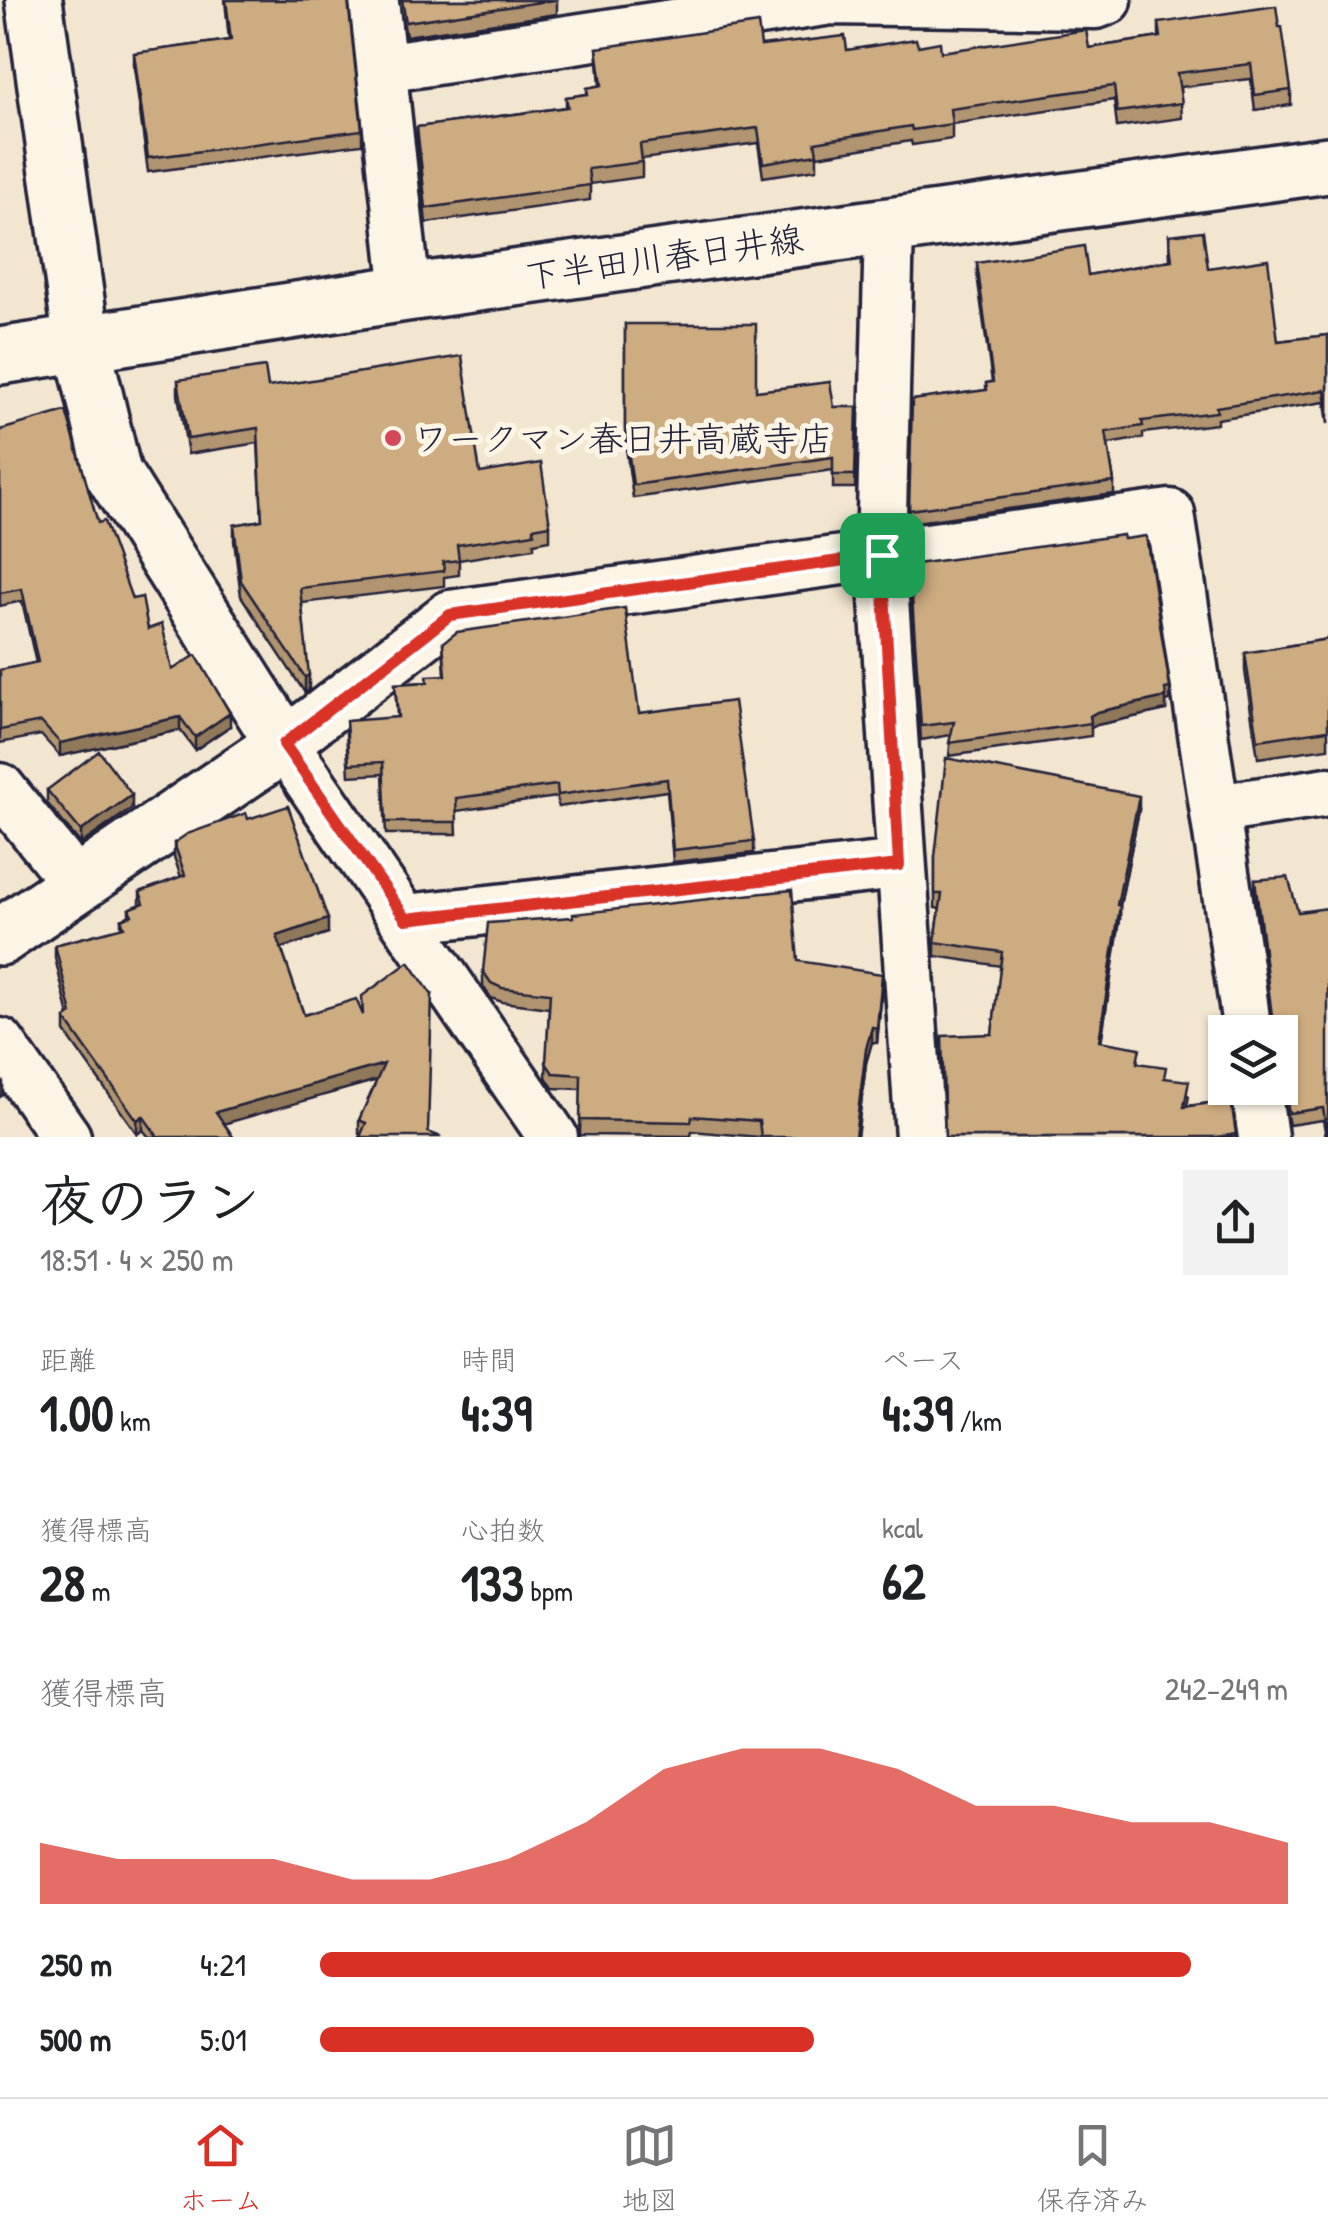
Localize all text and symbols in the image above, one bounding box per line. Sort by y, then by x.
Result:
street label: 下半田川春日井線 [522,214,806,300]
place label: ワークマン春日井高蔵寺店 [413,415,833,462]
marker: ワークマン春日井高蔵寺店 [382,427,404,449]
pin [840,513,925,598]
icon: arrive [855,528,910,583]
map controls [1208,1015,1298,1105]
button: layers [1208,1015,1298,1105]
text: 夜のラン [40,1163,260,1237]
button: share [1183,1170,1288,1275]
text: 18:51 · 4 × 250 m [40,1238,234,1281]
text: 距離 [40,1341,96,1379]
text: 時間 [461,1341,517,1379]
text: ペース [882,1341,964,1379]
text: 1.00 [40,1379,114,1447]
text: 4:39 [461,1379,532,1447]
text: 4:39 [882,1379,953,1447]
text: km [114,1402,151,1440]
text: /km [953,1402,1002,1440]
text: kcal [882,1509,923,1547]
text: 獲得標高 [40,1511,152,1549]
text: 心拍数 [461,1511,545,1549]
text: 62 [882,1547,925,1615]
text: 28 [40,1549,85,1617]
text: 133 [461,1549,524,1617]
text: m [85,1572,111,1610]
text: bpm [524,1572,573,1610]
text: 242–249 m [1165,1667,1288,1710]
text: 獲得標高 [40,1671,168,1714]
text: 250 m [40,1943,112,1986]
text: 4:21 [200,1943,246,1986]
text: 500 m [40,2018,111,2061]
text: 5:01 [200,2018,247,2061]
tab: ホーム [180,2118,262,2219]
tab: 地図 [621,2118,677,2219]
tab: 保存済み [1036,2118,1148,2219]

